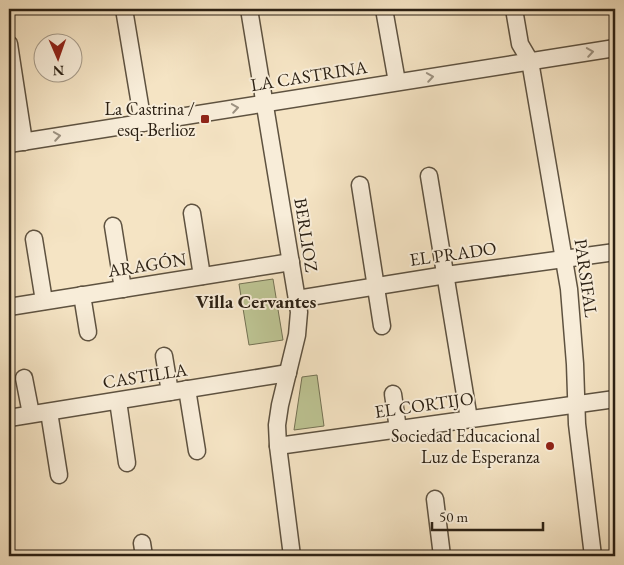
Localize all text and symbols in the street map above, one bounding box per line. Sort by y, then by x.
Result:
north arrow [32,32,82,82]
one-way arrow [586,47,595,57]
street label: LA CASTRINA [249,55,369,96]
text: N [52,62,64,80]
one-way arrow [426,72,434,83]
place label: La Castrina / esq. Berlioz [104,97,195,141]
one-way arrow [230,104,239,114]
marker: La Castrina / esq. Berlioz [199,113,211,125]
one-way arrow [53,132,61,142]
street label: BERLIOZ [289,196,324,274]
street label: EL PRADO [408,236,498,271]
street label: PARSIFAL [570,237,603,319]
street label: ARAGÓN [105,247,188,282]
district label: Villa Cervantes [196,289,317,314]
street label: CASTILLA [101,357,189,394]
street label: EL CORTIJO [373,386,475,423]
place label: Sociedad Educacional Luz de Esperanza [391,424,541,468]
marker: Sociedad Educacional Luz de Esperanza [544,440,556,452]
scale bar [432,500,543,532]
text: 50 m [439,507,468,526]

